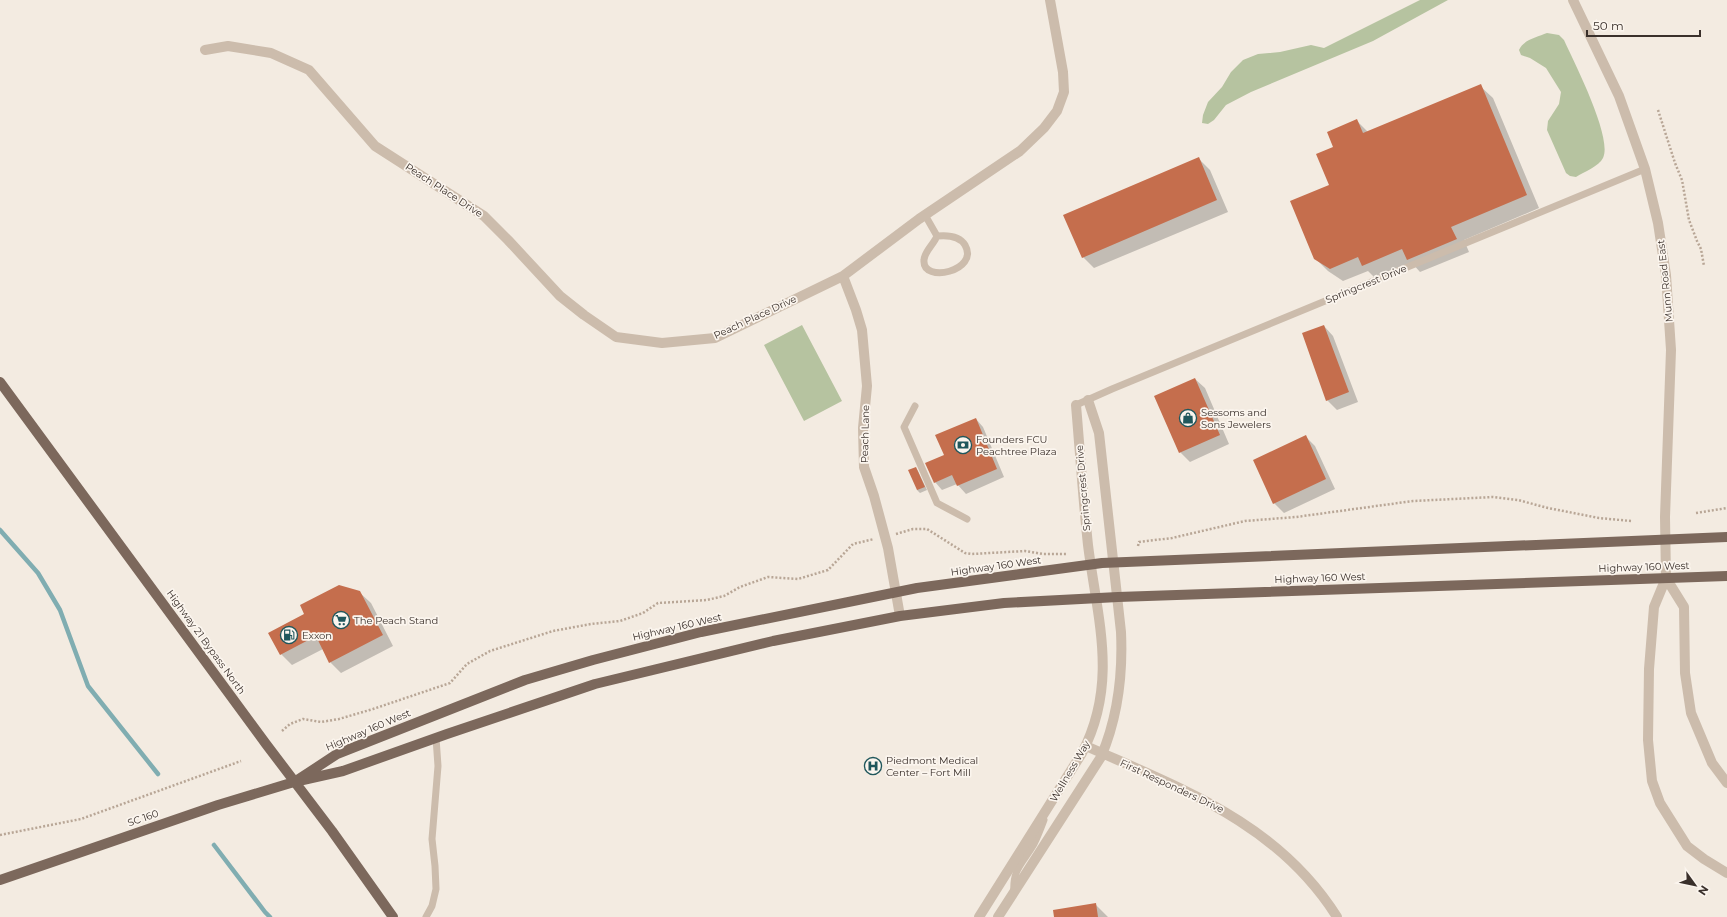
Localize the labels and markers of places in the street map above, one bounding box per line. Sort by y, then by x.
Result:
place label: Sessoms and Sons Jewelers [1201,406,1271,431]
shop icon: Sessoms and Sons Jewelers [1178,408,1198,428]
place label: Founders FCU Peachtree Plaza [976,433,1057,458]
bank icon: Founders FCU Peachtree Plaza [953,435,973,455]
supermarket icon: The Peach Stand [331,610,351,630]
place label: The Peach Stand [354,614,438,627]
fuel station icon: Exxon [279,625,299,645]
place label: Exxon [302,629,332,642]
place label: Piedmont Medical Center – Fort Mill [886,754,978,779]
hospital icon: Piedmont Medical Center – Fort Mill [863,756,883,776]

